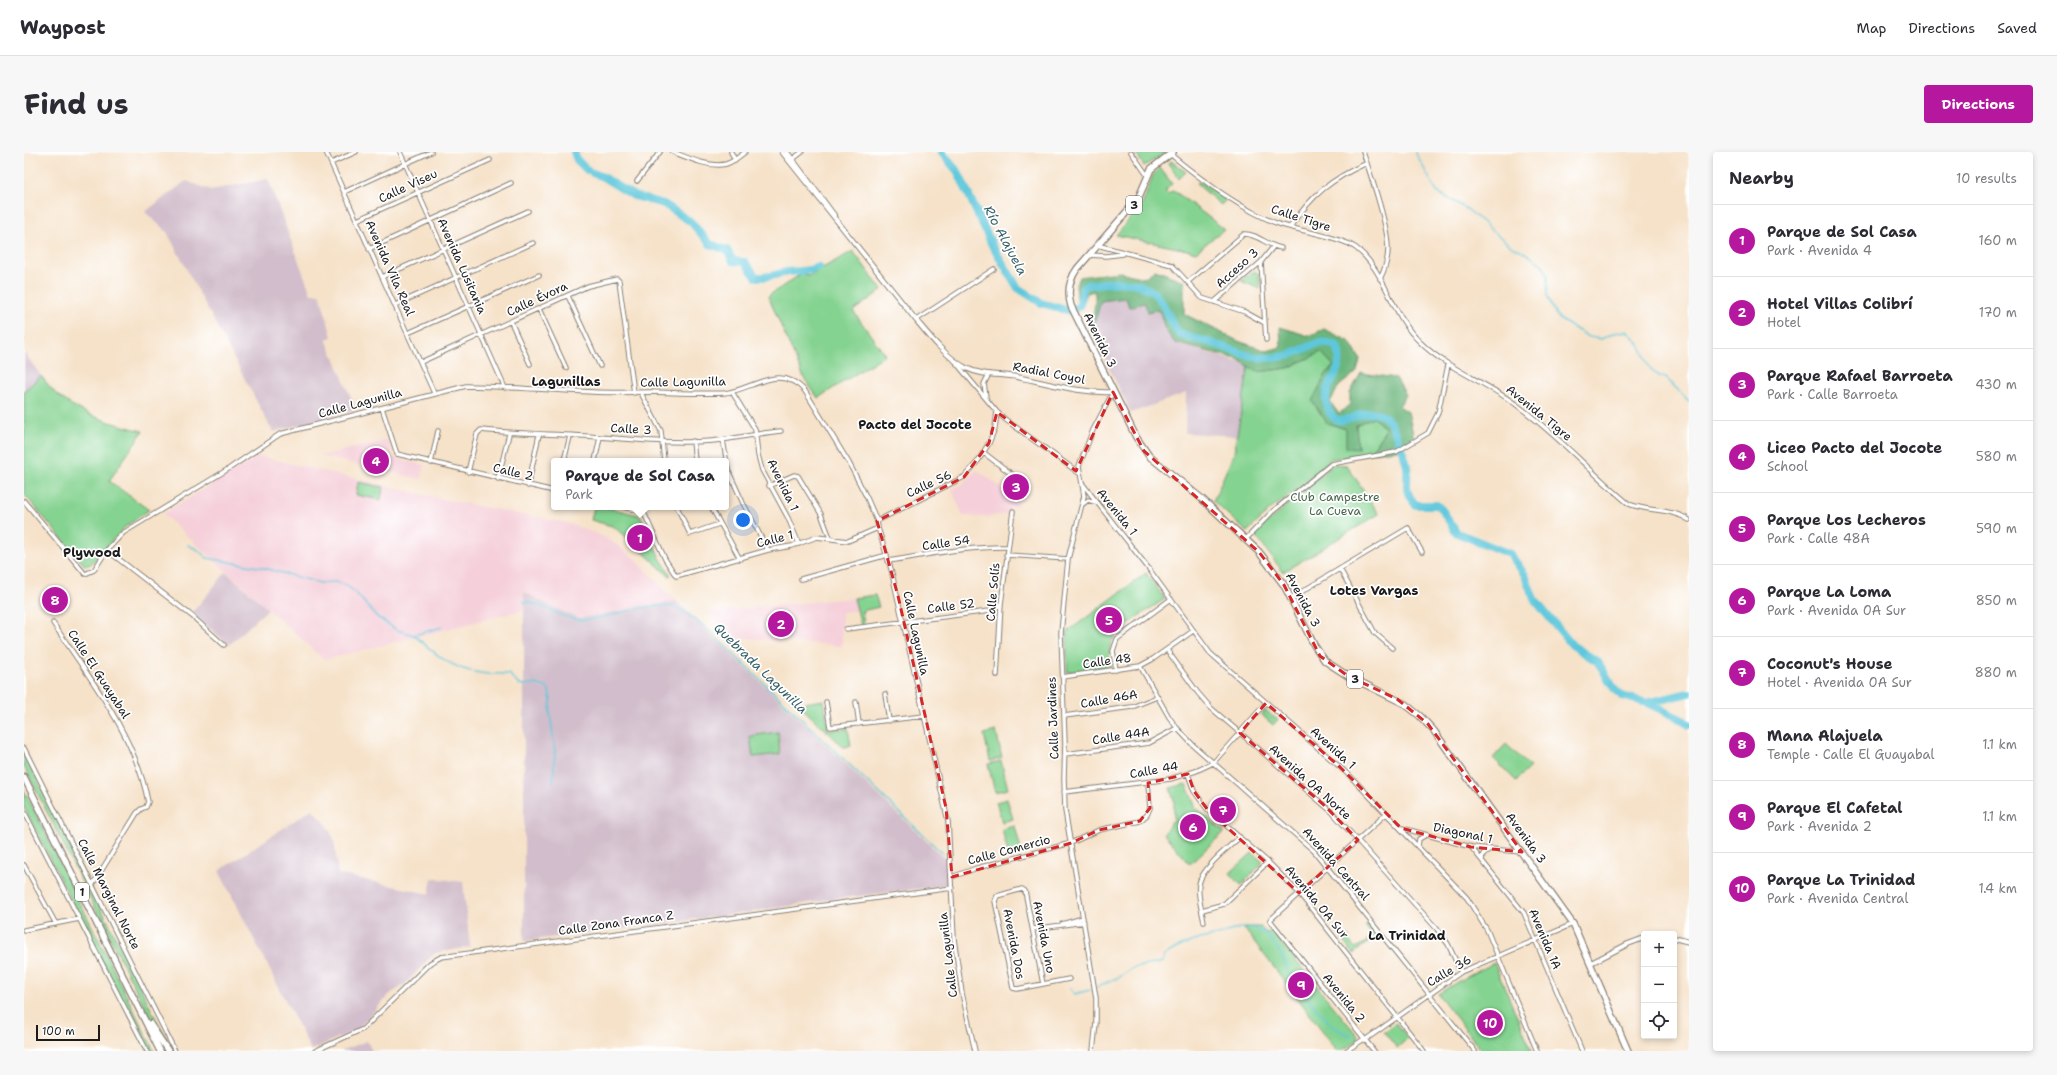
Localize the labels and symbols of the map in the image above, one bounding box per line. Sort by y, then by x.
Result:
street label: Calle Viseu [376,165,440,207]
road number: 3 [1126,196,1142,214]
street label: Calle Tigre [1269,201,1333,235]
water label: Río Alajuela [980,202,1031,278]
street label: Avenida Lusitania [434,216,491,317]
street label: Avenida Vila Real [362,218,418,319]
street label: Acceso 3 [1212,244,1262,292]
street label: Calle Évora [504,278,570,320]
street label: Avenida 3 [1080,310,1120,370]
street label: Radial Coyol [1012,358,1087,388]
district label: Lagunillas [531,373,601,390]
street label: Calle Lagunilla [640,373,726,391]
street label: Avenida Tigre [1503,381,1575,445]
street label: Calle Lagunilla [317,384,404,422]
district label: Pacto del Jocote [858,416,972,433]
street label: Calle 3 [610,420,652,438]
pin: 4 [363,446,389,476]
street label: Avenida 1 [764,456,802,514]
street label: Calle 2 [491,460,535,484]
street label: Calle 56 [904,467,954,501]
pin: 3 [1003,472,1029,502]
street label: Avenida 1 [1093,485,1141,539]
park label: Club Campestre La Cueva [1290,489,1380,519]
your location [733,510,753,530]
pin: 1 [627,523,653,553]
street label: Calle 1 [755,527,795,551]
street label: Calle 54 [921,532,971,554]
district label: Plywood [63,544,121,561]
street label: Calle Solís [982,562,1004,622]
street label: Avenida 3 [1282,570,1324,630]
district label: Lotes Vargas [1330,582,1418,599]
pin: 8 [42,585,68,615]
street label: Calle Lagunilla [899,589,933,677]
street label: Calle 52 [926,595,976,617]
pin: 5 [1096,605,1122,635]
pin: 2 [768,609,794,639]
water label: Quebrada Lagunilla [710,619,811,718]
street label: Calle El Guayabal [64,626,134,722]
street label: Calle 48 [1082,650,1132,672]
road number: 3 [1347,670,1363,688]
street label: Calle Jardines [1044,676,1062,760]
street label: Calle 46A [1079,686,1139,712]
street label: Avenida 1 [1307,723,1359,773]
street label: Calle 44A [1091,724,1151,748]
street label: Avenida 0A Norte [1265,741,1355,823]
street label: Calle 44 [1128,758,1180,782]
pin: 7 [1210,795,1236,825]
street label: Avenida 3 [1502,809,1550,867]
pin: 6 [1180,812,1206,842]
street label: Diagonal 1 [1432,819,1494,847]
street label: Avenida Central [1299,824,1373,904]
street label: Calle Comercio [966,831,1052,869]
street label: Calle Marginal Norte [74,836,144,952]
street label: Avenida 0A Sur [1282,862,1353,942]
road number: 1 [75,883,89,901]
street label: Avenida Uno [1029,899,1059,975]
street label: Avenida 1A [1525,906,1565,972]
street label: Calle Zona Franca Z [557,907,675,939]
street label: Avenida Dos [999,907,1029,981]
street label: Calle Lagunilla [935,911,961,998]
district label: La Trinidad [1368,927,1446,944]
street label: Calle 36 [1424,951,1474,991]
pin: 9 [1288,970,1314,1000]
street label: Avenida 2 [1319,970,1369,1026]
pin: 10 [1477,1008,1503,1038]
scale bar [36,1023,100,1042]

